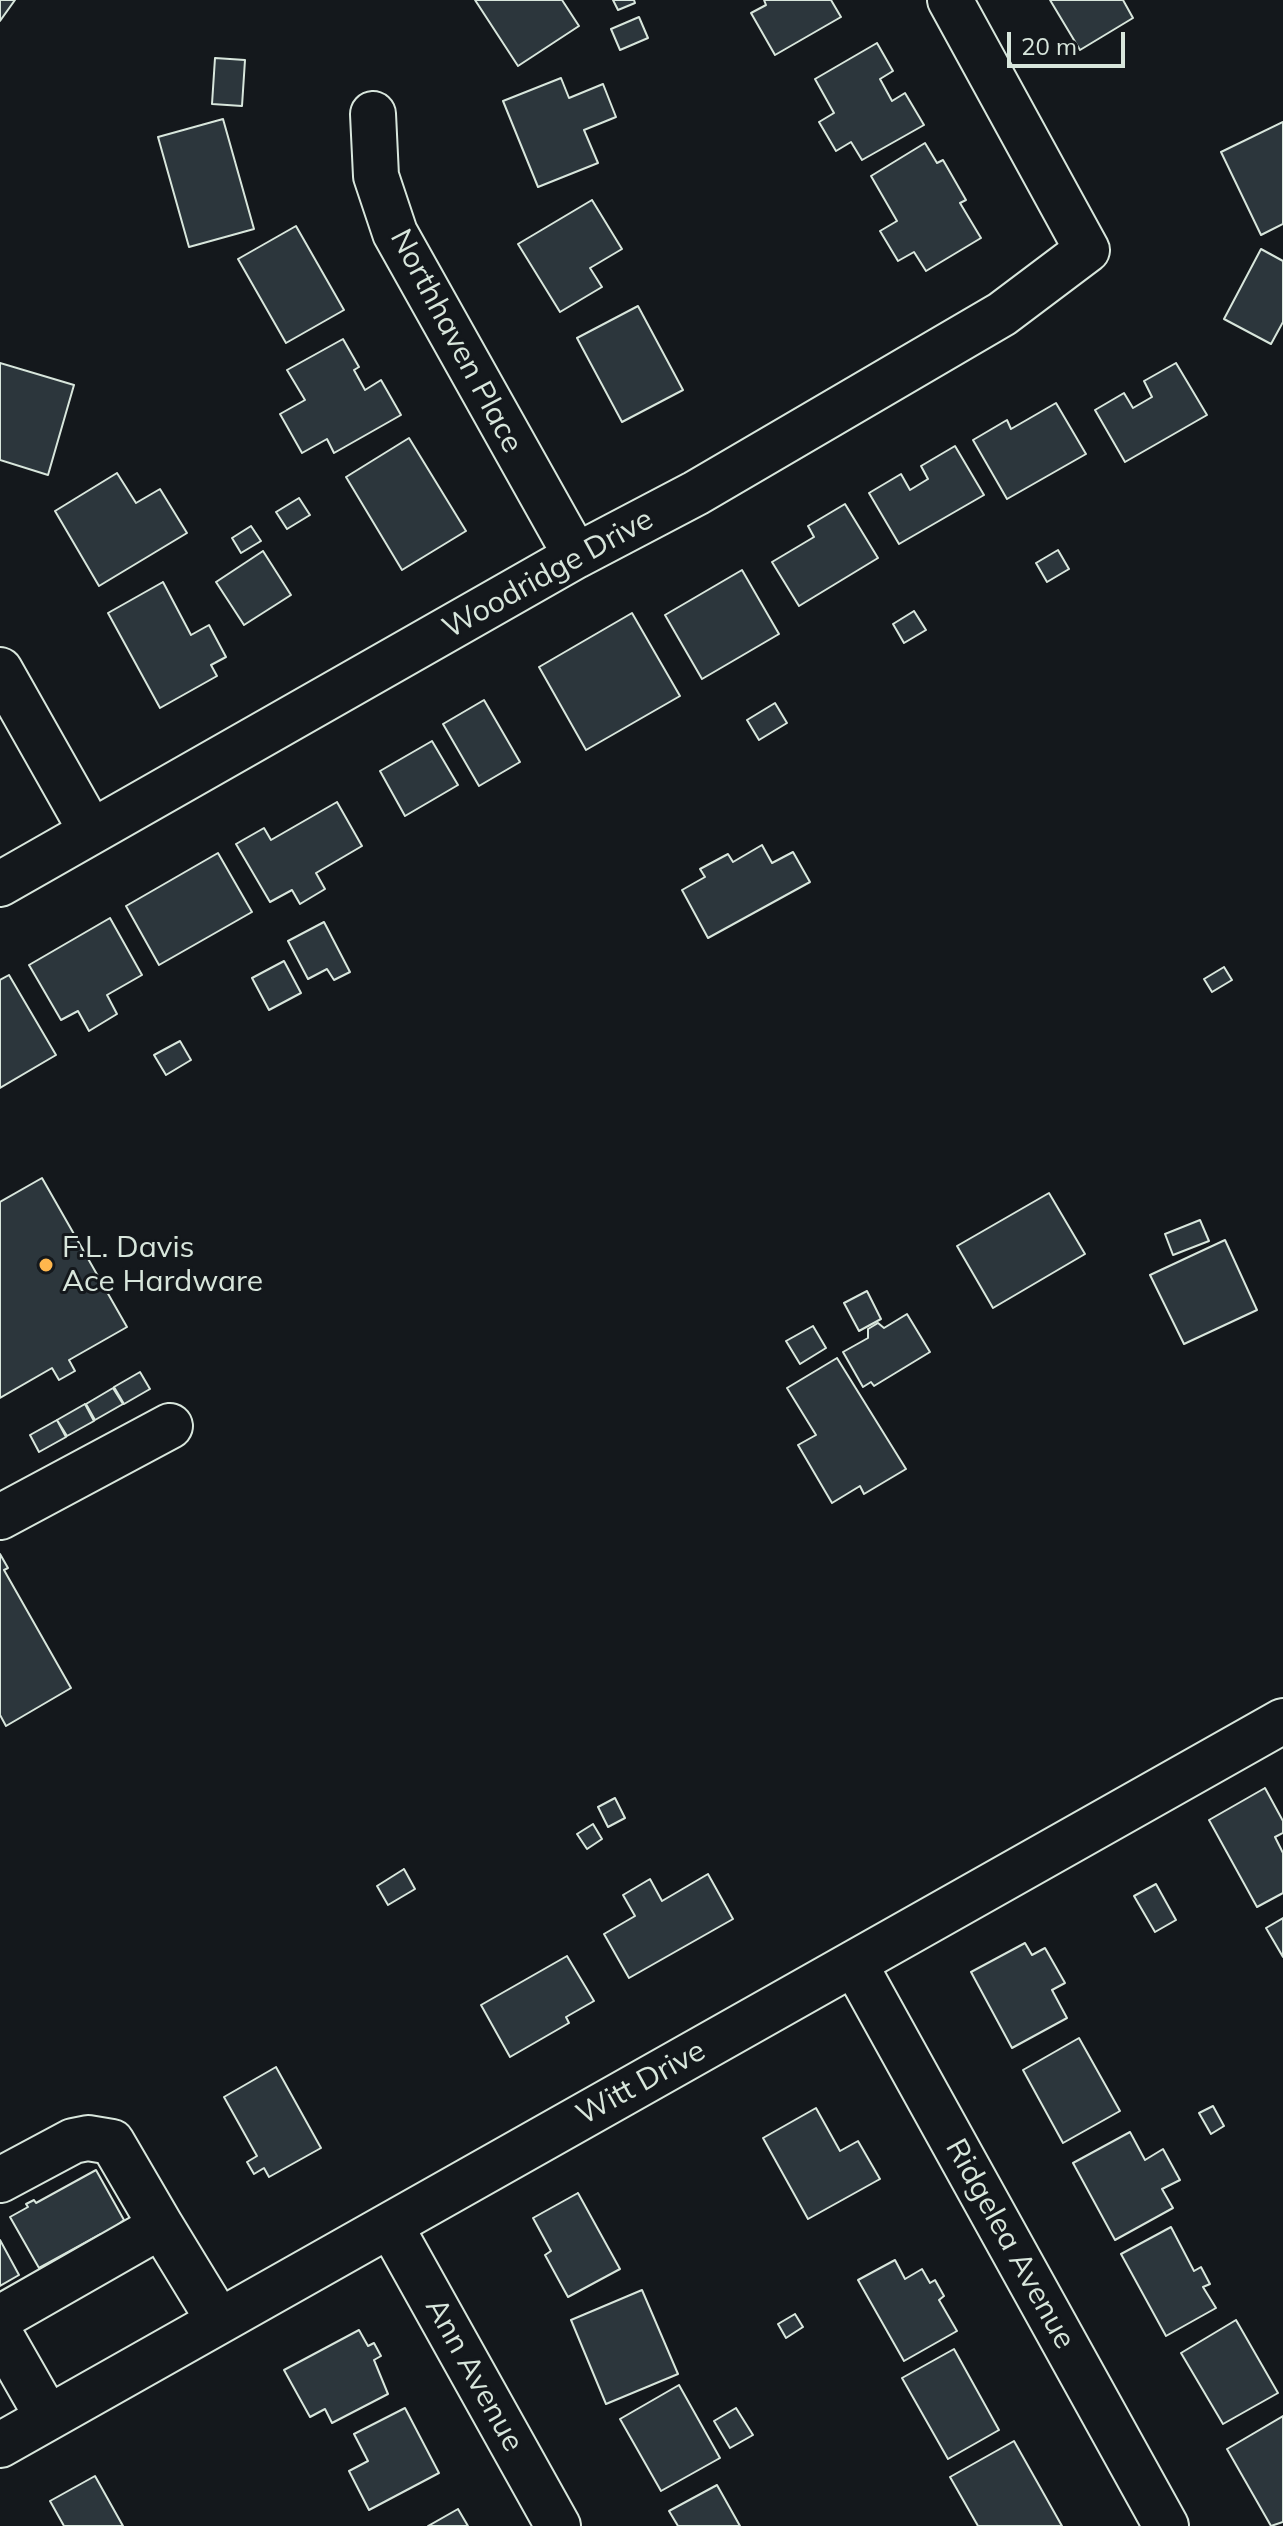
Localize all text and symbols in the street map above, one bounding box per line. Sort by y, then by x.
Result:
scale bar [1011,16,1129,66]
text: 20 m [1021,31,1077,61]
street label: Northhaven Place [382,223,530,459]
street label: Woodridge Drive [437,501,659,647]
place label: F.L. Davis Ace Hardware [62,1230,263,1300]
marker: F.L. Davis Ace Hardware [37,1256,55,1274]
street label: Witt Drive [570,2033,712,2133]
street label: Ridgelea Avenue [938,2133,1082,2355]
street label: Ann Avenue [417,2292,531,2458]

